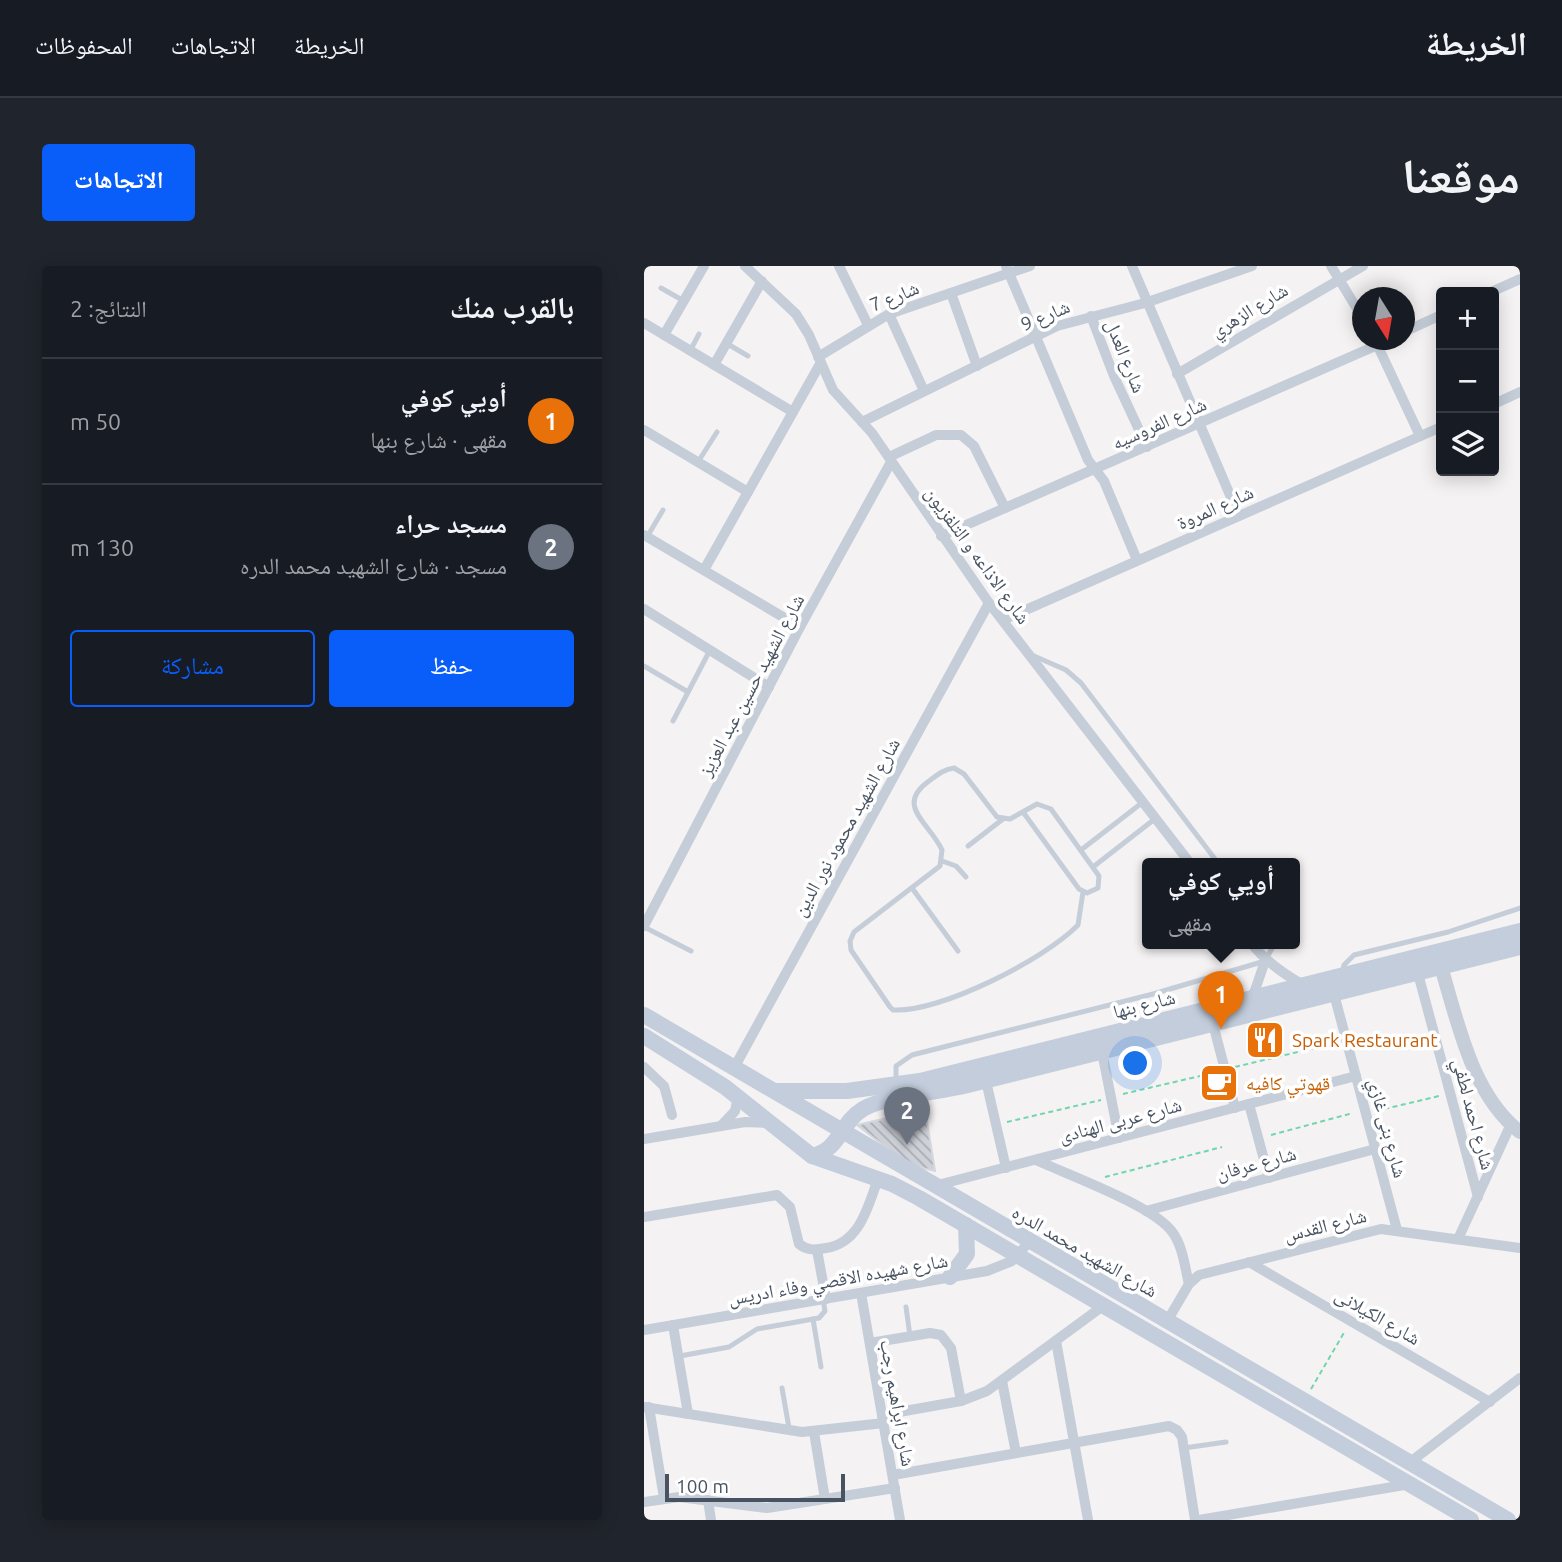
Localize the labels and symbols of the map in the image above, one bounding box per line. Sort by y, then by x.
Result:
street label: شارع 7 [866,276,922,317]
street label: شارع الزهري [1207,278,1294,346]
north arrow [1352,287,1415,350]
street label: شارع 9 [1017,295,1073,336]
street label: شارع العدل [1100,316,1151,396]
street label: شارع الفروسيه [1108,392,1210,454]
street label: شارع المروة [1173,480,1257,534]
street label: شارع الاذاعه و التلفزيون [920,482,1035,629]
street label: شارع الشهيد حسين عبد العزيز [693,590,809,781]
street label: شارع الشهيد محمود نور الدين [788,734,905,920]
pin: 1 [1198,971,1244,1029]
street label: شارع بنها [1111,986,1178,1023]
restaurant icon: Spark Restaurant [1244,1019,1286,1061]
place label: Spark Restaurant [1292,1029,1438,1051]
your location [1118,1046,1152,1080]
street label: شارع احمد لطفي [1444,1056,1499,1173]
cafe icon: قهوتي كافيه [1198,1062,1240,1104]
place label: قهوتي كافيه [1246,1072,1330,1099]
street label: شارع بنى غازي [1359,1076,1412,1181]
pin: 2 [884,1087,930,1145]
street label: شارع عربى الهنادى [1056,1093,1184,1148]
street label: شارع عرفان [1214,1142,1299,1185]
street label: شارع الشهيد محمد الدره [1008,1200,1162,1302]
street label: شارع القدس [1281,1204,1369,1247]
street label: شارع شهيده الاقصي وفاء ادريس [726,1249,950,1314]
street label: شارع الكيلانى [1331,1283,1424,1350]
street label: شارع ابراهيم رجب [874,1338,920,1468]
scale bar [665,1471,845,1503]

